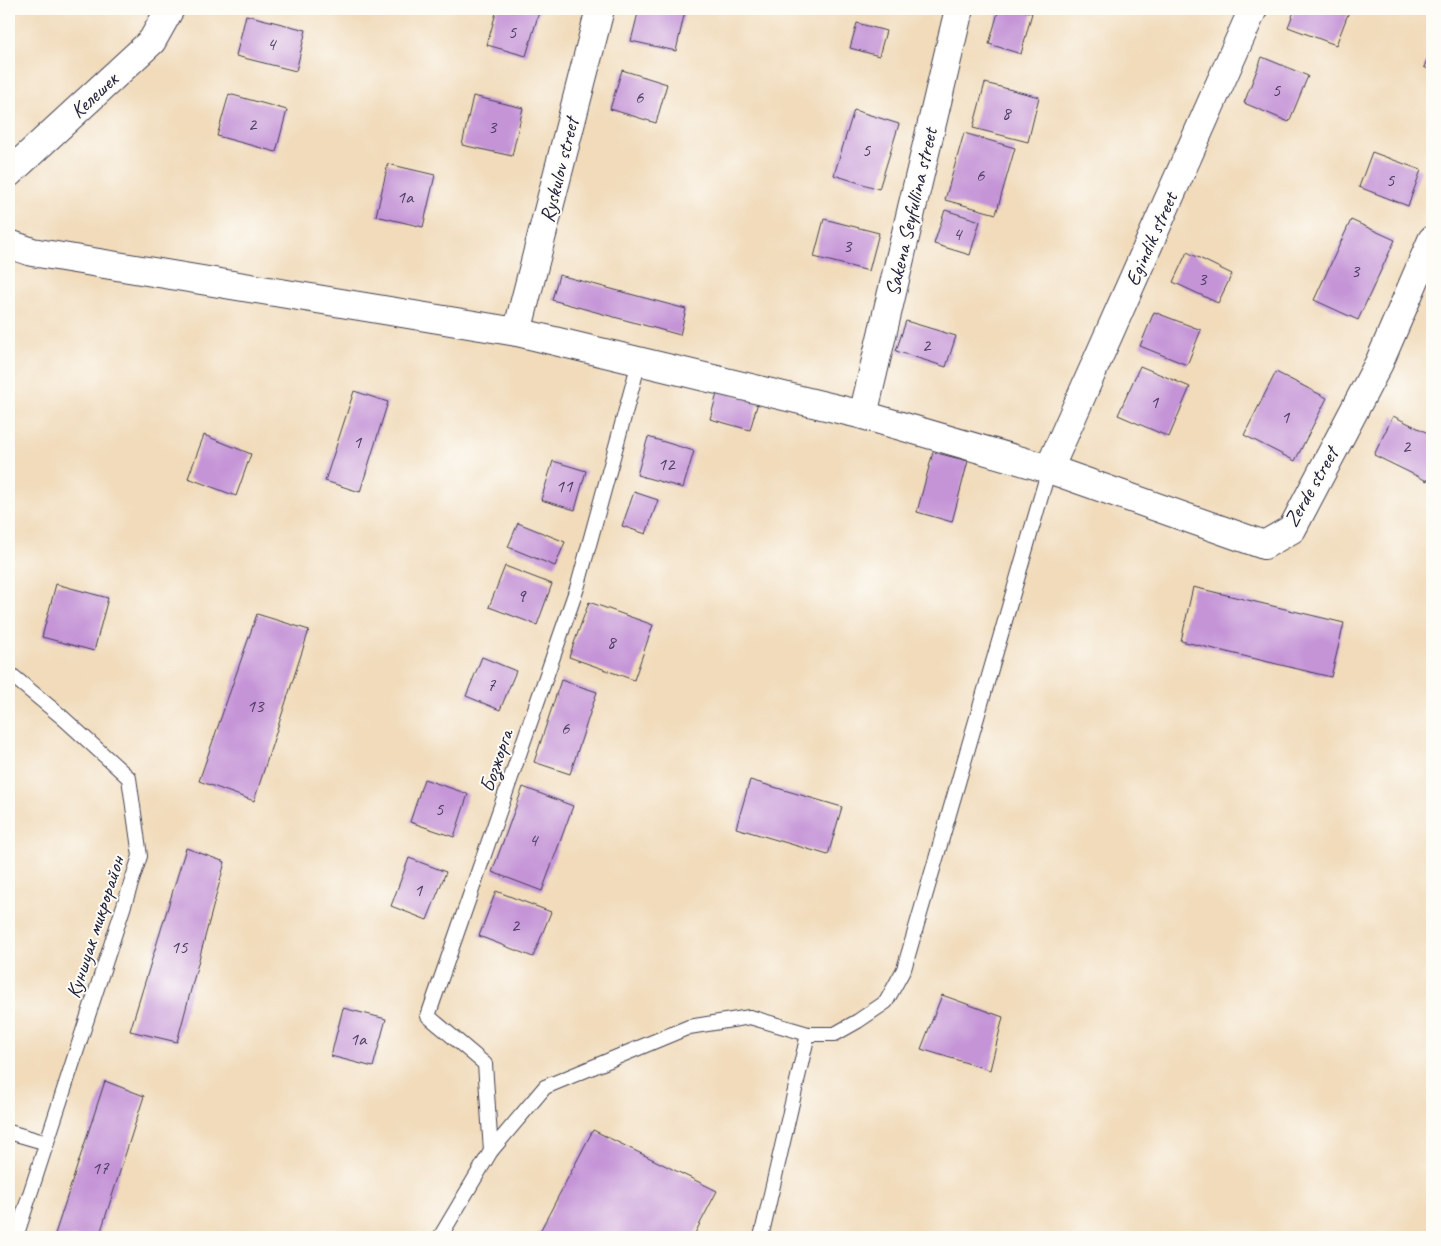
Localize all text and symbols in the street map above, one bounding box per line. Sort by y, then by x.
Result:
house number: 5 [508,20,518,44]
house number: 4 [267,32,278,56]
street label: Келешек [65,65,124,124]
house number: 5 [1272,78,1282,102]
house number: 6 [635,85,645,109]
house number: 8 [1002,101,1013,125]
house number: 2 [248,112,258,136]
street label: Ryskulov street [533,112,585,225]
house number: 3 [488,115,498,139]
street label: Sakena Seyfullina street [879,124,943,298]
house number: 5 [862,138,872,162]
house number: 6 [976,163,986,187]
house number: 5 [1386,168,1396,192]
house number: 1а [397,185,415,209]
street label: Egindik street [1119,186,1184,290]
house number: 4 [953,222,964,246]
house number: 3 [843,234,853,258]
house number: 3 [1351,259,1361,283]
house number: 3 [1198,267,1208,291]
house number: 2 [922,333,932,357]
house number: 1 [1150,390,1160,414]
house number: 1 [1281,405,1291,429]
house number: 1 [353,430,363,454]
house number: 2 [1402,434,1412,458]
street label: Zerde street [1278,440,1346,531]
house number: 12 [657,452,676,476]
house number: 11 [555,474,574,498]
house number: 9 [517,584,527,608]
house number: 8 [607,630,618,654]
house number: 7 [487,673,497,697]
house number: 13 [246,694,265,718]
house number: 6 [561,716,571,740]
street label: Бозжорга [473,724,520,796]
house number: 5 [435,797,445,821]
house number: 4 [529,828,540,852]
street label: Куншуак микрорайон [60,851,131,1001]
house number: 1 [414,878,424,902]
house number: 2 [511,913,521,937]
house number: 15 [170,935,189,959]
house number: 1а [350,1027,368,1051]
house number: 17 [91,1156,110,1180]

